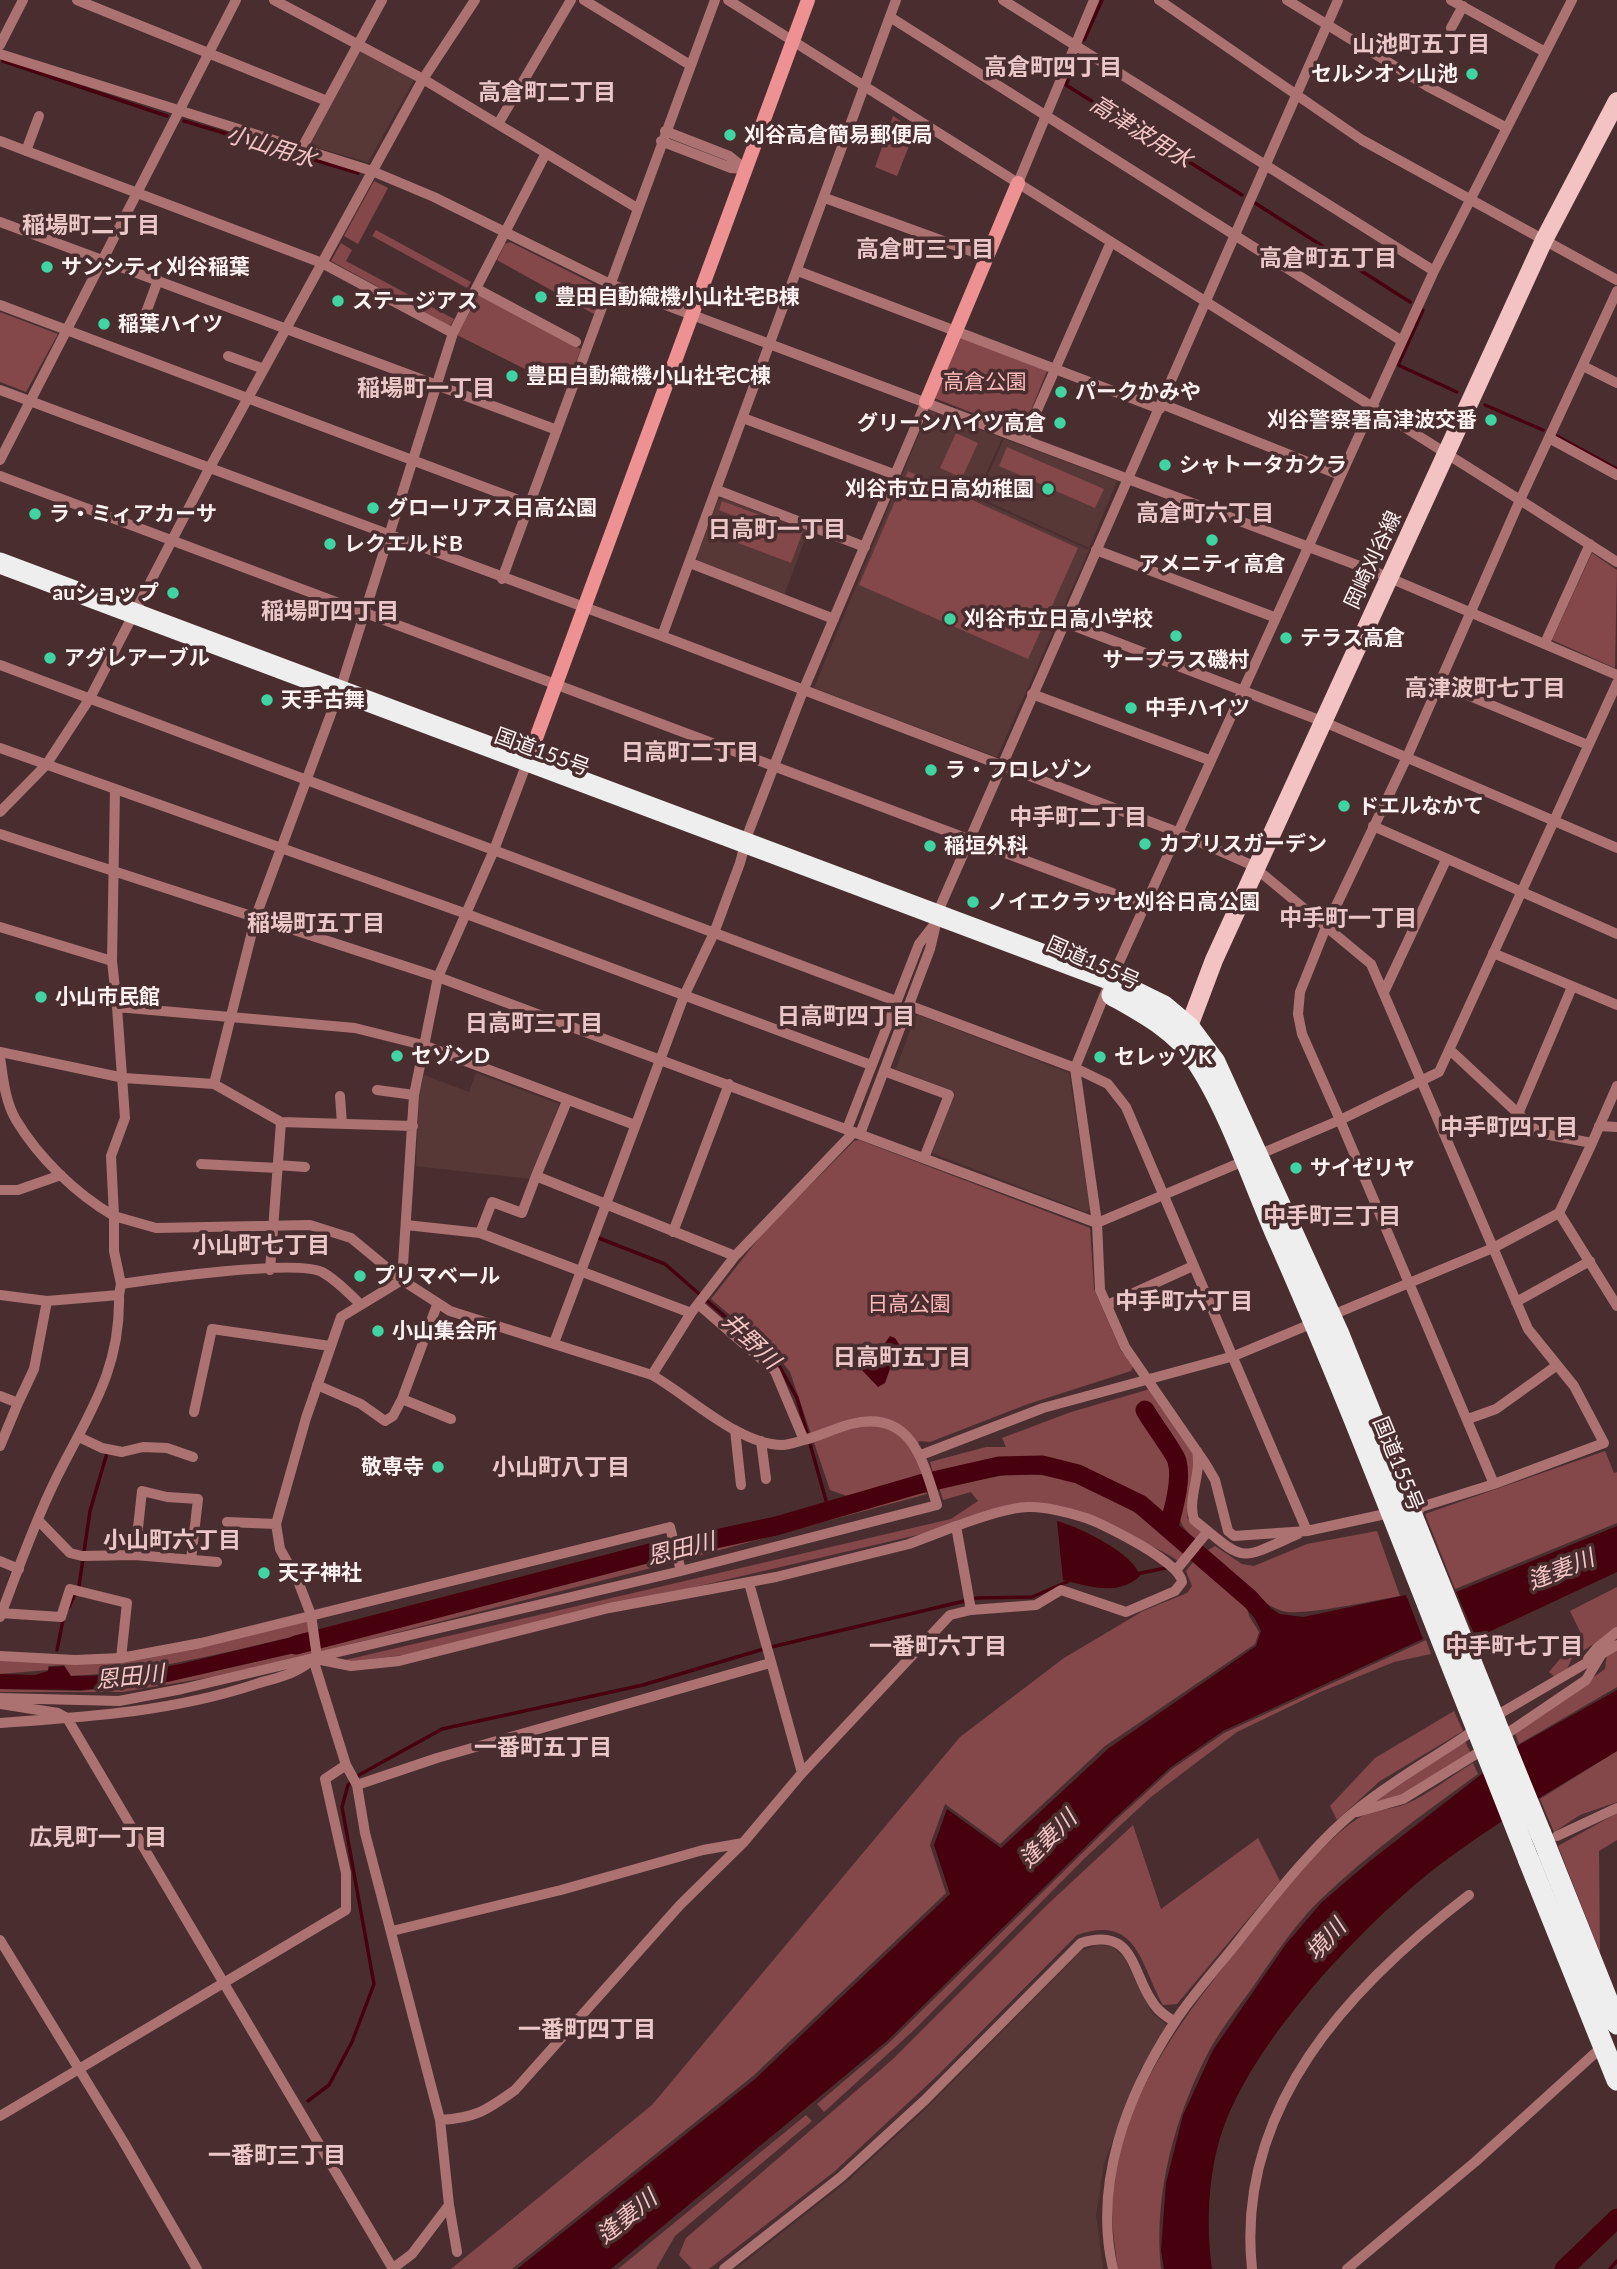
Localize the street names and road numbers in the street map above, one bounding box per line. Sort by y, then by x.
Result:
street label: 岡崎刈谷線 [1339,507,1407,613]
street label: 国道155号 [491,723,593,781]
street label: 国道155号 [1042,931,1144,995]
street label: 国道155号 [1368,1413,1428,1515]

